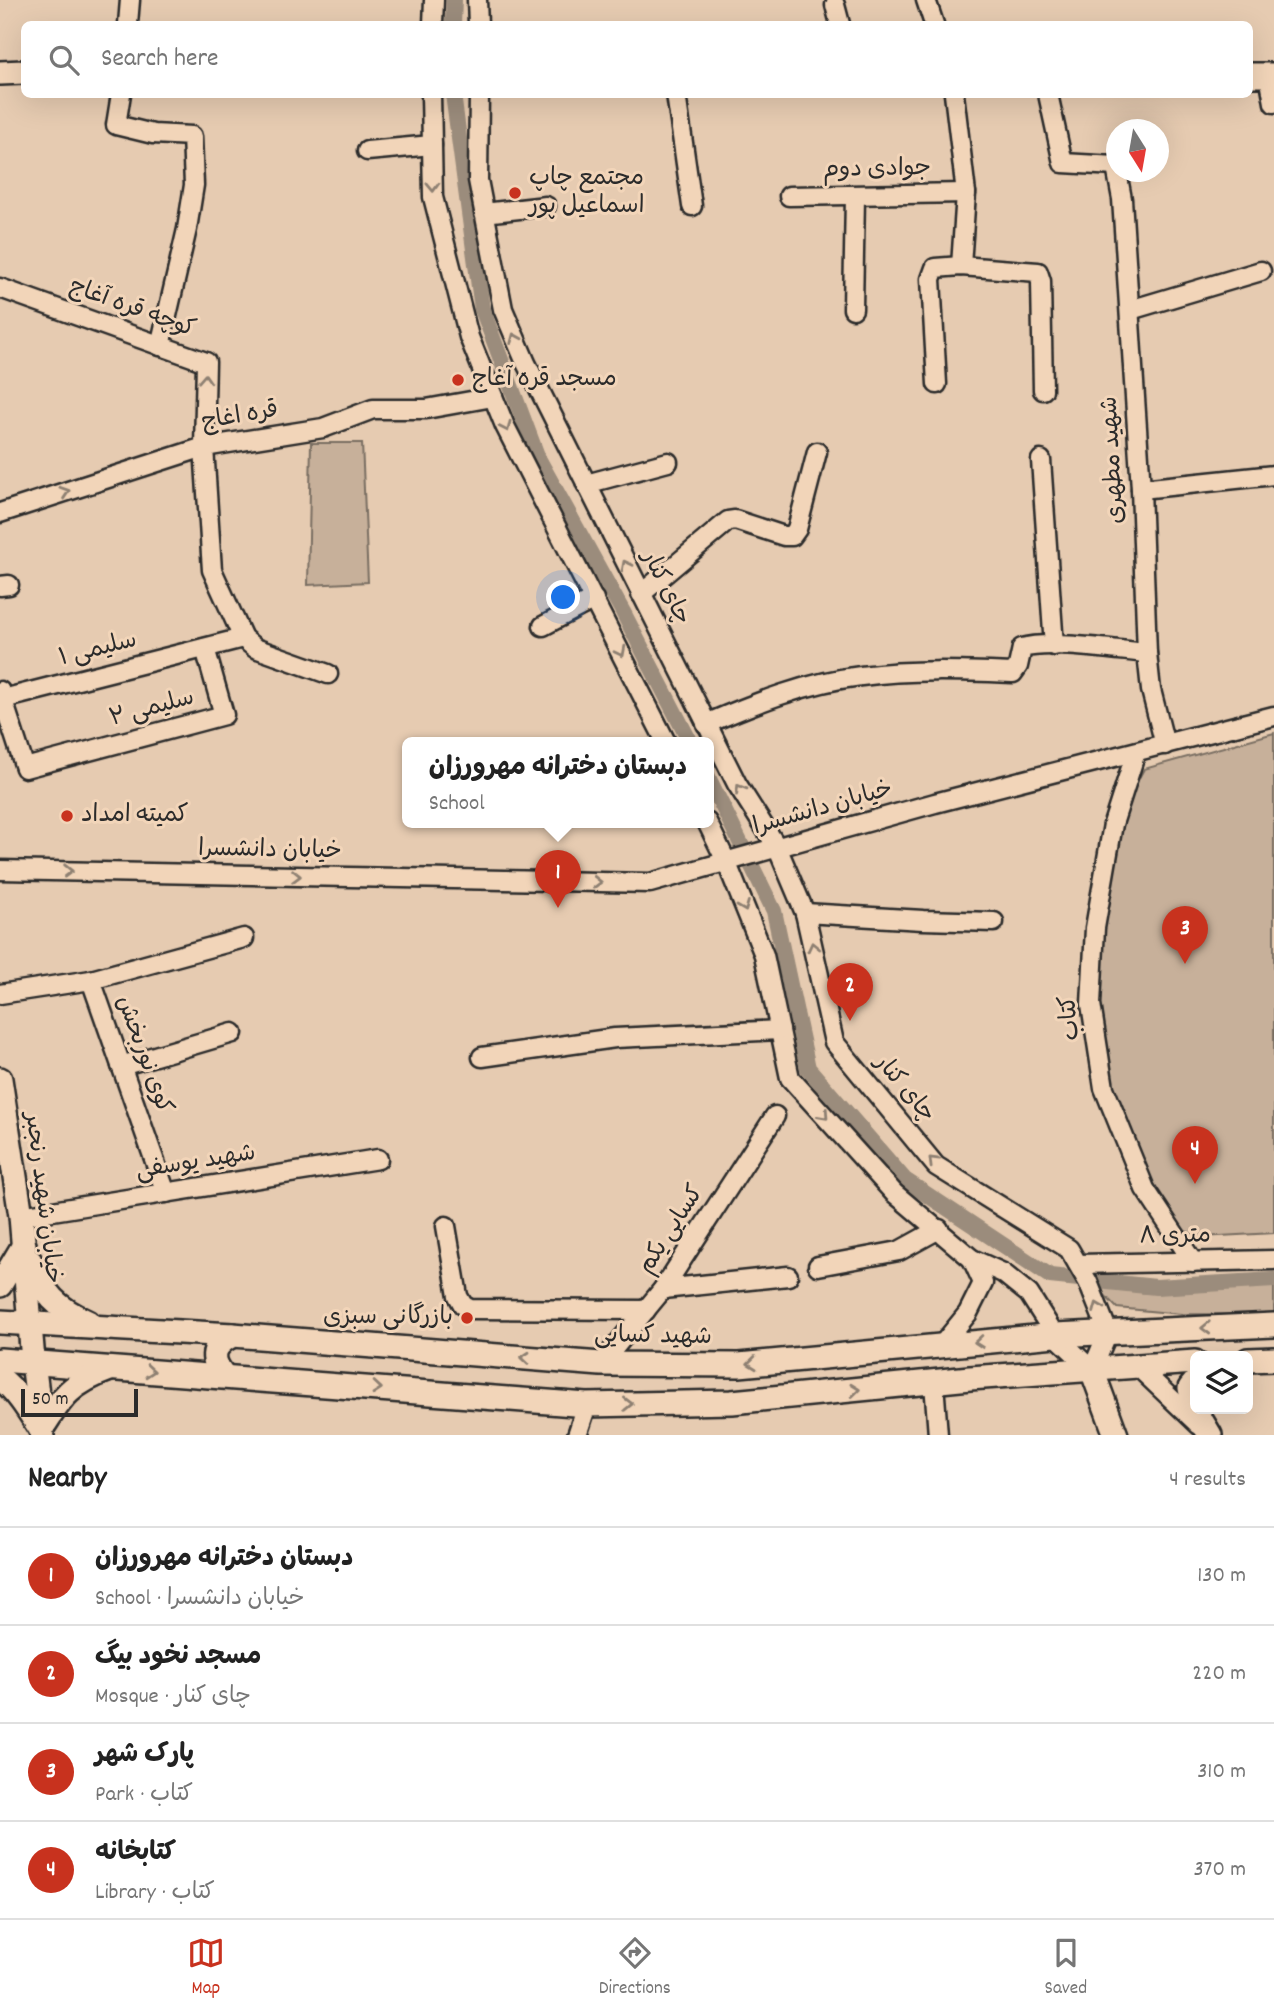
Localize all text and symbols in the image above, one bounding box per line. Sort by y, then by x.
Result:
search box [21,21,1253,98]
icon: search [45,41,83,79]
text: Search here [101,41,219,78]
north arrow [1106,119,1169,182]
street label: جوادی دوم [823,152,931,188]
place label: مجتمع چاپ اسماعیل پور [527,162,644,224]
one-way arrow [426,182,441,193]
marker: مجتمع چاپ اسماعیل پور [507,185,523,201]
street label: کوچه قره آغاج [64,270,200,348]
one-way arrow [509,333,523,346]
place label: مسجد قره آغاج [472,363,617,397]
marker: مسجد قره آغاج [450,372,466,388]
one-way arrow [198,373,213,384]
street label: قره اغاج [199,394,281,440]
street label: شهید مطهری [1094,395,1134,525]
one-way arrow [498,420,512,432]
one-way arrow [58,486,71,500]
street label: چای کنار [631,543,698,631]
one-way arrow [620,560,634,572]
your location [546,580,580,614]
street label: سلیمی ۱ [55,624,141,676]
one-way arrow [612,645,626,657]
street label: سلیمی ۲ [106,681,198,737]
popup [402,737,714,828]
text: دبستان دخترانه مهرورزان [429,750,687,787]
street label: خیابان دانشسرا [749,773,897,845]
one-way arrow [736,784,749,797]
text: School [429,788,485,821]
place label: کمیته امداد [81,799,188,833]
marker: کمیته امداد [59,808,75,824]
street label: خیابان دانشسرا [198,833,342,869]
pin: 1 [535,850,581,908]
one-way arrow [63,863,74,879]
one-way arrow [290,868,301,883]
one-way arrow [591,874,602,889]
one-way arrow [736,900,750,912]
pin: 3 [1162,906,1208,964]
one-way arrow [806,941,821,953]
pin: 2 [827,963,873,1021]
street label: کوی نوربخش [106,991,180,1119]
street label: کتاب [1052,994,1090,1042]
street label: چای کنار [864,1046,943,1130]
one-way arrow [816,1107,828,1120]
street label: خیابان شهید رنجبر [14,1108,69,1286]
pin: 4 [1172,1126,1218,1184]
street label: شهید یوسفی [134,1137,258,1189]
one-way arrow [929,1156,942,1169]
street label: کسایی یکم [631,1179,713,1281]
street label: ۸ متری [1139,1219,1211,1255]
place label: بازرگانی سبزی [323,1301,453,1335]
one-way arrow [1093,1302,1107,1314]
marker: بازرگانی سبزی [459,1310,475,1326]
street label: شهید کسایی [594,1319,712,1355]
one-way arrow [1200,1320,1211,1335]
one-way arrow [973,1334,984,1349]
one-way arrow [519,1351,530,1366]
map controls [1190,1351,1253,1414]
button: layers [1190,1351,1253,1414]
one-way arrow [747,1356,758,1371]
one-way arrow [145,1363,156,1378]
one-way arrow [371,1380,382,1395]
one-way arrow [849,1383,861,1398]
scale bar [21,1386,138,1418]
text: 50 m [32,1387,69,1414]
one-way arrow [623,1396,634,1412]
text: Nearby [28,1459,106,1502]
text: 4 results [1169,1464,1246,1497]
text: دبستان دخترانه مهرورزان [95,1541,353,1578]
text: 1 [48,1560,54,1593]
text: 130 m [1197,1560,1246,1593]
text: School · خیابان دانشسرا [95,1583,304,1616]
text: مسجد نخود‌ بیگ [95,1639,261,1676]
text: 2 [46,1658,56,1691]
text: 220 m [1192,1658,1246,1691]
text: Mosque · چای کنار [95,1681,251,1714]
text: پارک شهر [95,1737,194,1774]
text: 3 [46,1756,56,1789]
text: 310 m [1197,1756,1246,1789]
text: Park · کتاب [95,1779,193,1812]
text: کتابخانه [95,1835,176,1872]
text: 4 [46,1854,56,1887]
text: 370 m [1193,1854,1246,1887]
text: Library · کتاب [95,1877,215,1910]
tab: Map [187,1934,225,2003]
tab: Directions [599,1934,671,2003]
tab: Saved [1045,1934,1087,2003]

